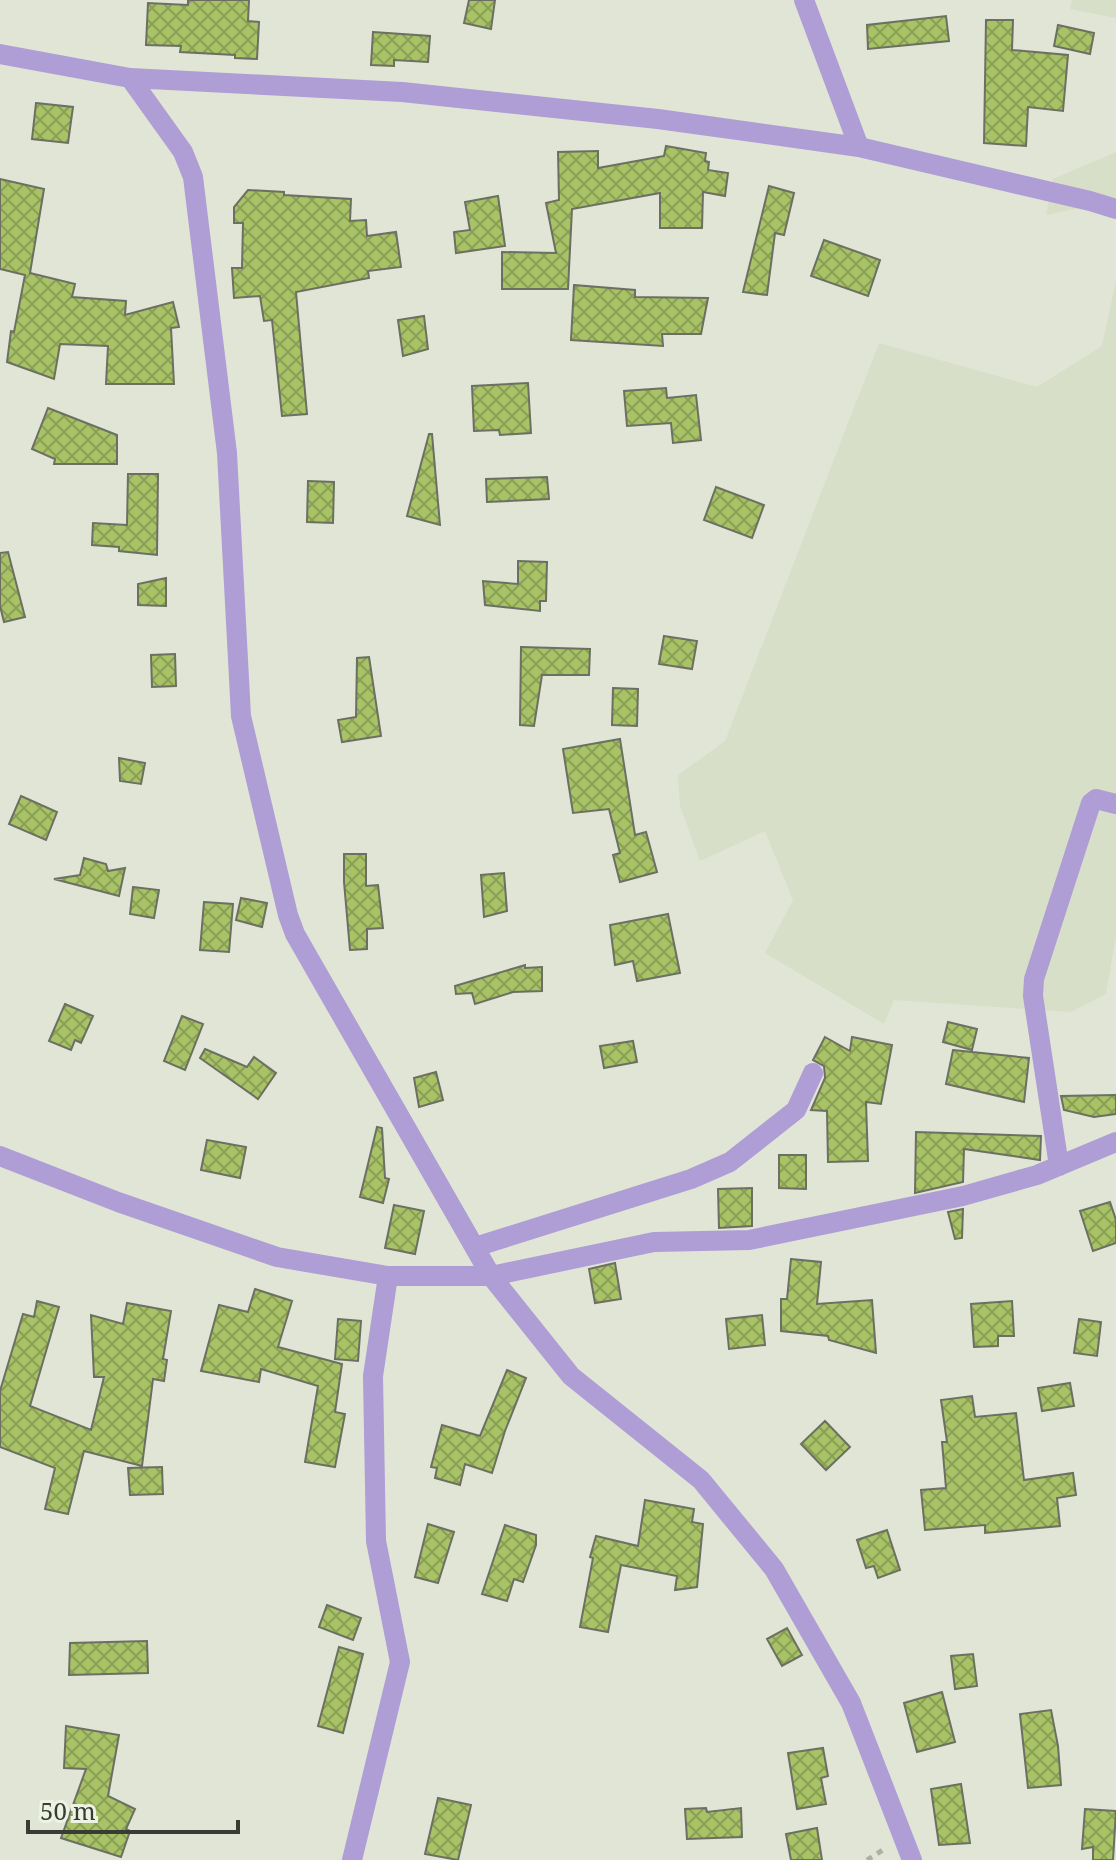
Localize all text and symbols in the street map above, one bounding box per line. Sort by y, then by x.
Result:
scale bar [28,1784,238,1834]
text: 50 m [40,1794,96,1827]

